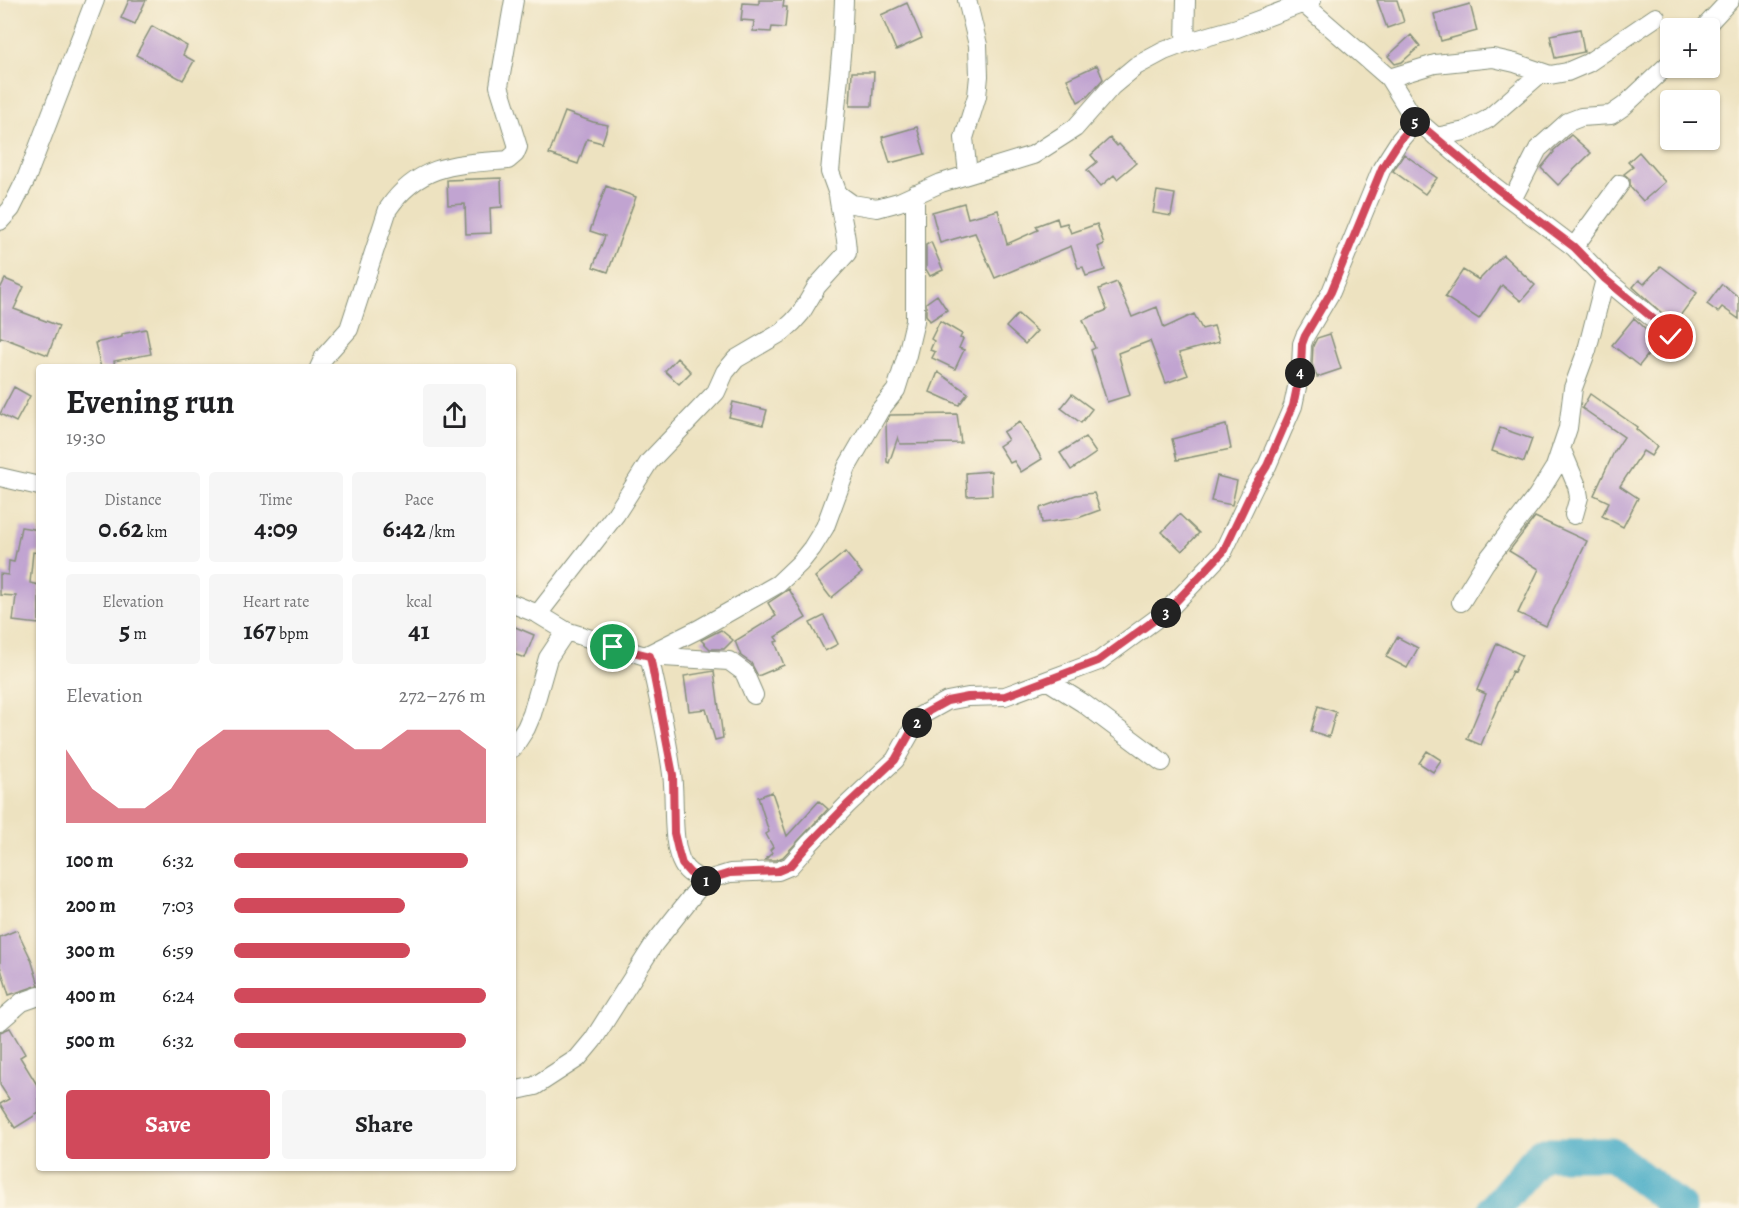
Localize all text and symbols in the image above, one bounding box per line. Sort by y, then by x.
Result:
map controls [1660,18,1720,150]
button: + [1660,18,1720,78]
button: − [1660,90,1720,150]
pin: 5 [1400,107,1430,137]
text: 5 [1412,111,1418,133]
pin [1645,311,1696,362]
icon: check [1654,320,1687,353]
pin: 4 [1285,358,1315,388]
text: 4 [1296,362,1304,384]
text: Evening run [66,379,235,424]
button: share [423,384,486,447]
text: 19:30 [66,424,106,451]
text: Distance [104,489,162,511]
text: Time [259,489,293,511]
text: Pace [404,489,434,511]
text: 0.62 [98,511,143,546]
text: 4:09 [254,511,298,546]
text: 6:42 [383,511,426,546]
text: km [143,521,168,543]
text: /km [426,521,455,543]
text: Elevation [102,591,164,613]
text: Heart rate [243,591,309,613]
text: kcal [406,591,432,613]
pin: 3 [1151,598,1181,628]
text: 3 [1163,602,1169,624]
text: 5 [119,613,130,648]
text: 167 [243,613,276,648]
text: 41 [408,613,430,648]
pin [587,621,638,672]
text: m [130,623,147,645]
text: bpm [276,623,309,645]
icon: arrive [596,630,629,663]
text: Elevation [66,682,143,709]
text: 272–276 m [399,682,486,709]
pin: 2 [902,708,932,738]
text: 2 [913,712,921,734]
text: 100 m [66,847,114,874]
text: 6:32 [162,847,194,874]
pin: 1 [691,866,721,896]
text: 1 [703,870,709,892]
text: 200 m [66,892,116,919]
text: 7:03 [162,892,194,919]
text: 300 m [66,937,115,964]
text: 6:59 [162,937,194,964]
text: 400 m [66,982,116,1009]
text: 6:24 [162,982,195,1009]
text: 500 m [66,1027,115,1054]
text: 6:32 [162,1027,194,1054]
button: Save [66,1090,270,1159]
button: Share [282,1090,486,1159]

